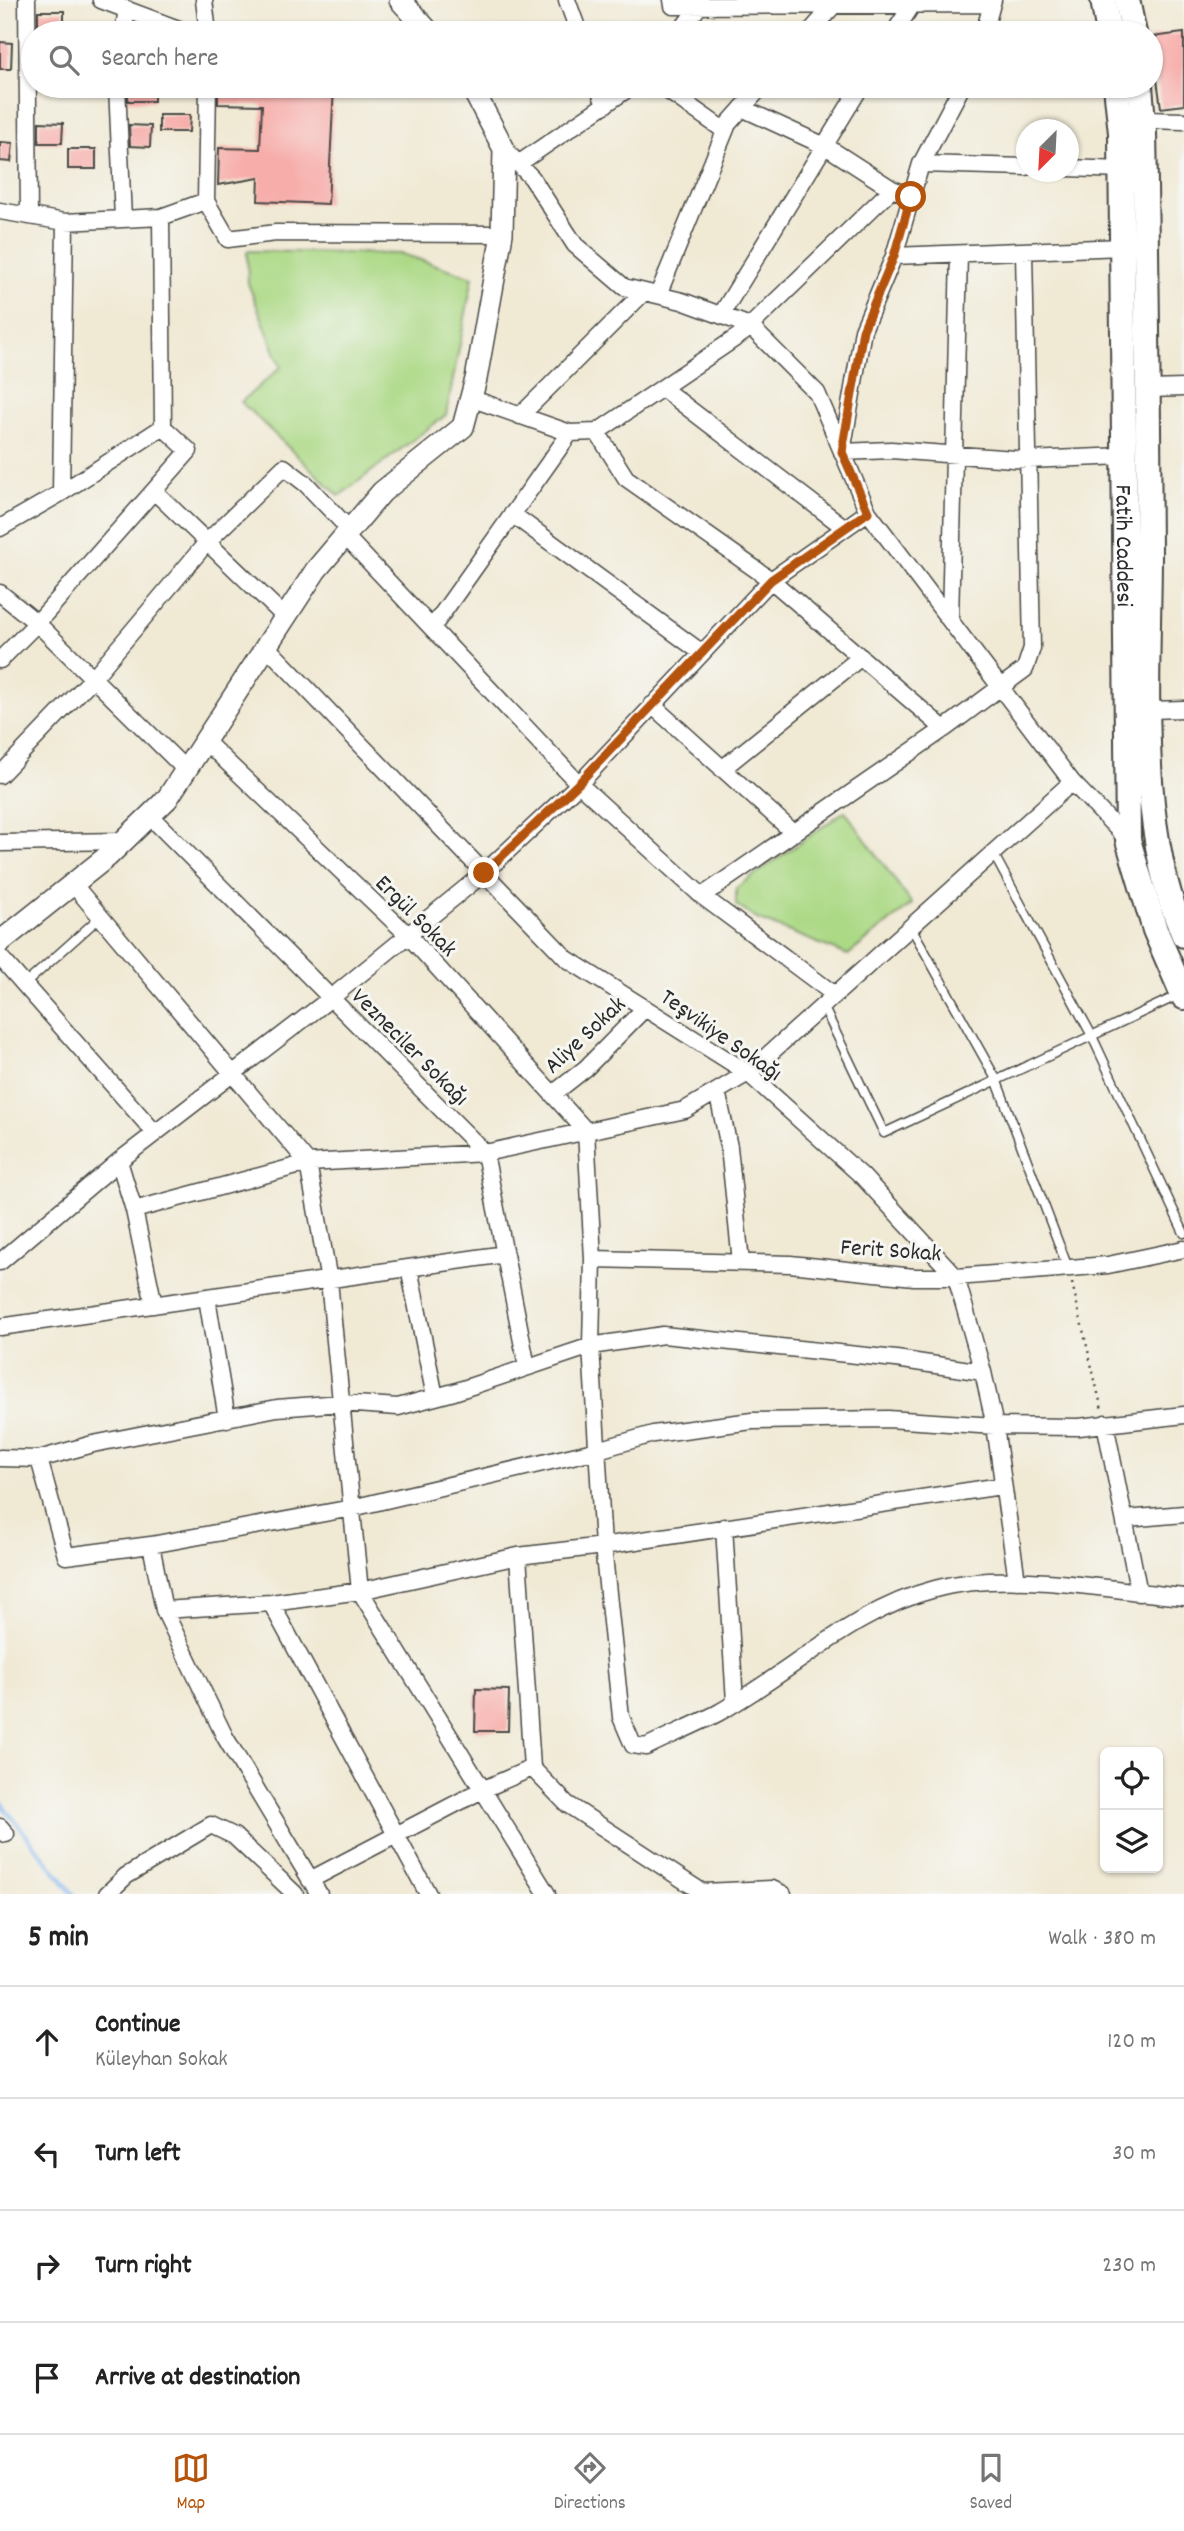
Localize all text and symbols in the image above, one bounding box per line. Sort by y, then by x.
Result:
search box [21,21,1163,98]
icon: search [45,41,83,79]
text: Search here [101,41,219,78]
north arrow [1016,119,1079,182]
route start [895,181,926,212]
street label: Fatih Caddesi [1104,484,1140,607]
route end [468,857,499,888]
street label: Ergül Sokak [366,868,464,966]
street label: Vezneciler Sokağı [342,981,476,1115]
street label: Teşvikiye Sokağı [652,982,788,1091]
street label: Aliye Sokak [537,989,635,1083]
street label: Ferit Sokak [839,1232,942,1272]
map controls [1100,1747,1163,1873]
button: locate [1100,1747,1163,1810]
button: layers [1100,1810,1163,1873]
text: 5 min [28,1918,89,1961]
text: Walk · 380 m [1048,1923,1156,1956]
text: Continue [95,2007,180,2044]
icon: ahead [28,2023,66,2061]
text: 120 m [1107,2026,1156,2059]
text: Küleyhan Sokak [95,2044,228,2077]
icon: left [28,2135,66,2173]
text: Turn left [95,2136,181,2173]
text: 30 m [1112,2138,1156,2171]
icon: right [28,2247,66,2285]
text: Turn right [95,2248,192,2285]
text: 230 m [1102,2250,1156,2283]
icon: arrive [28,2359,66,2397]
text: Arrive at destination [95,2360,300,2397]
tab: Map [172,2449,210,2518]
tab: Directions [554,2449,626,2518]
tab: Saved [970,2449,1012,2518]

